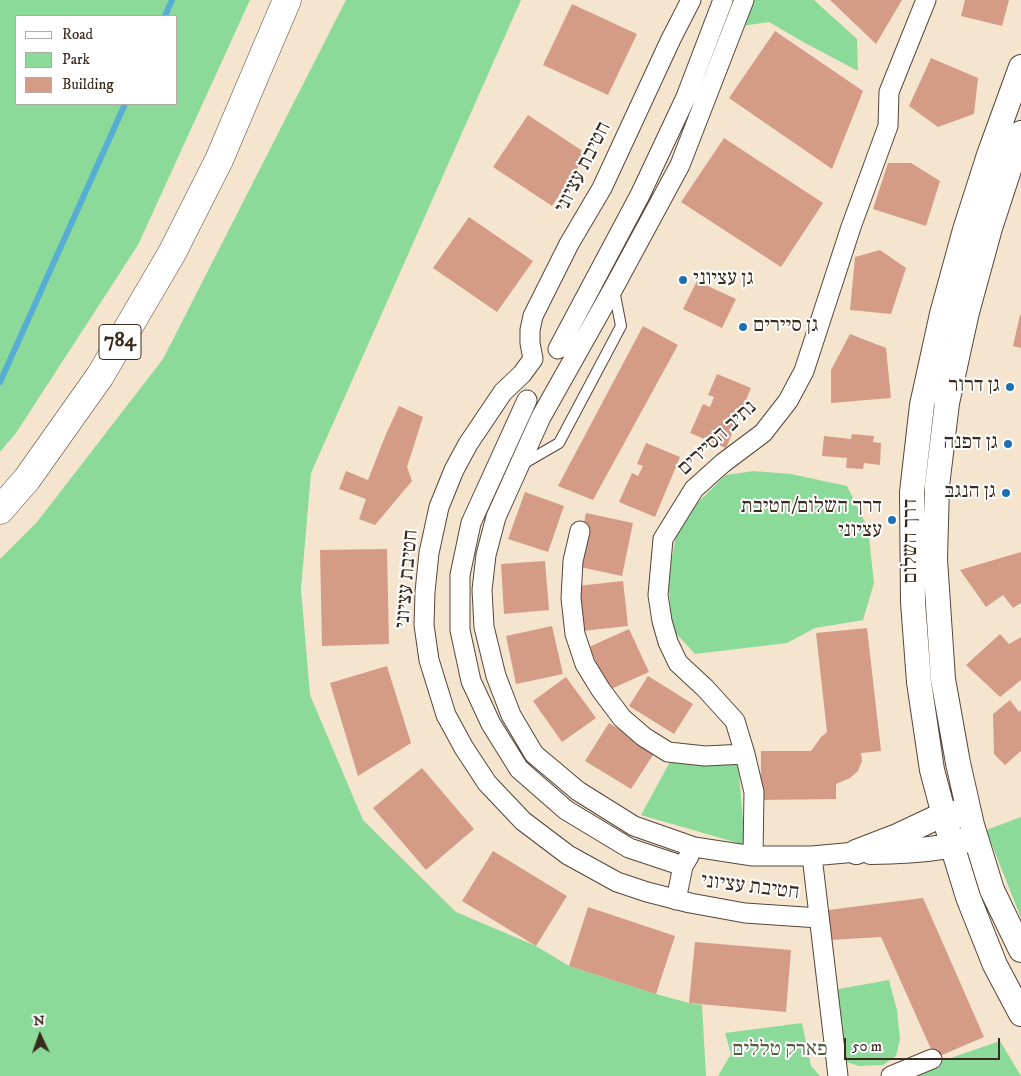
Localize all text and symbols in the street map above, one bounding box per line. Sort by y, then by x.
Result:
legend [15,15,178,105]
text: Road [62,25,93,44]
text: Park [62,50,90,69]
text: Building [62,75,114,94]
street label: חטיבת עציוני [550,118,618,218]
place label: גן עציוני [693,267,754,293]
marker: גן עציוני [677,274,689,286]
place label: גן סיירים [753,314,818,340]
marker: גן סיירים [737,321,749,333]
road number: 784 [99,324,141,360]
place label: גן דרור [948,374,1000,400]
marker: גן דרור [1004,381,1016,393]
street label: נתיב הסיירים [673,396,763,482]
place label: גן דפנה [943,431,998,457]
marker: גן דפנה [1002,438,1014,450]
place label: גן הנגב [944,480,996,506]
marker: גן הנגב [1000,487,1012,499]
place label: דרך השלום/חטיבת עציוני [741,495,882,545]
street label: דרך השלום [899,498,925,584]
marker: דרך השלום/חטיבת עציוני [886,514,898,526]
street label: חטיבת עציוני [391,529,425,629]
street label: חטיבת עציוני [699,869,801,907]
north arrow [15,1011,65,1061]
text: N [33,1012,45,1030]
scale bar [846,1028,1002,1060]
text: 50 m [852,1037,882,1056]
park label: פארק טללים [732,1038,828,1064]

